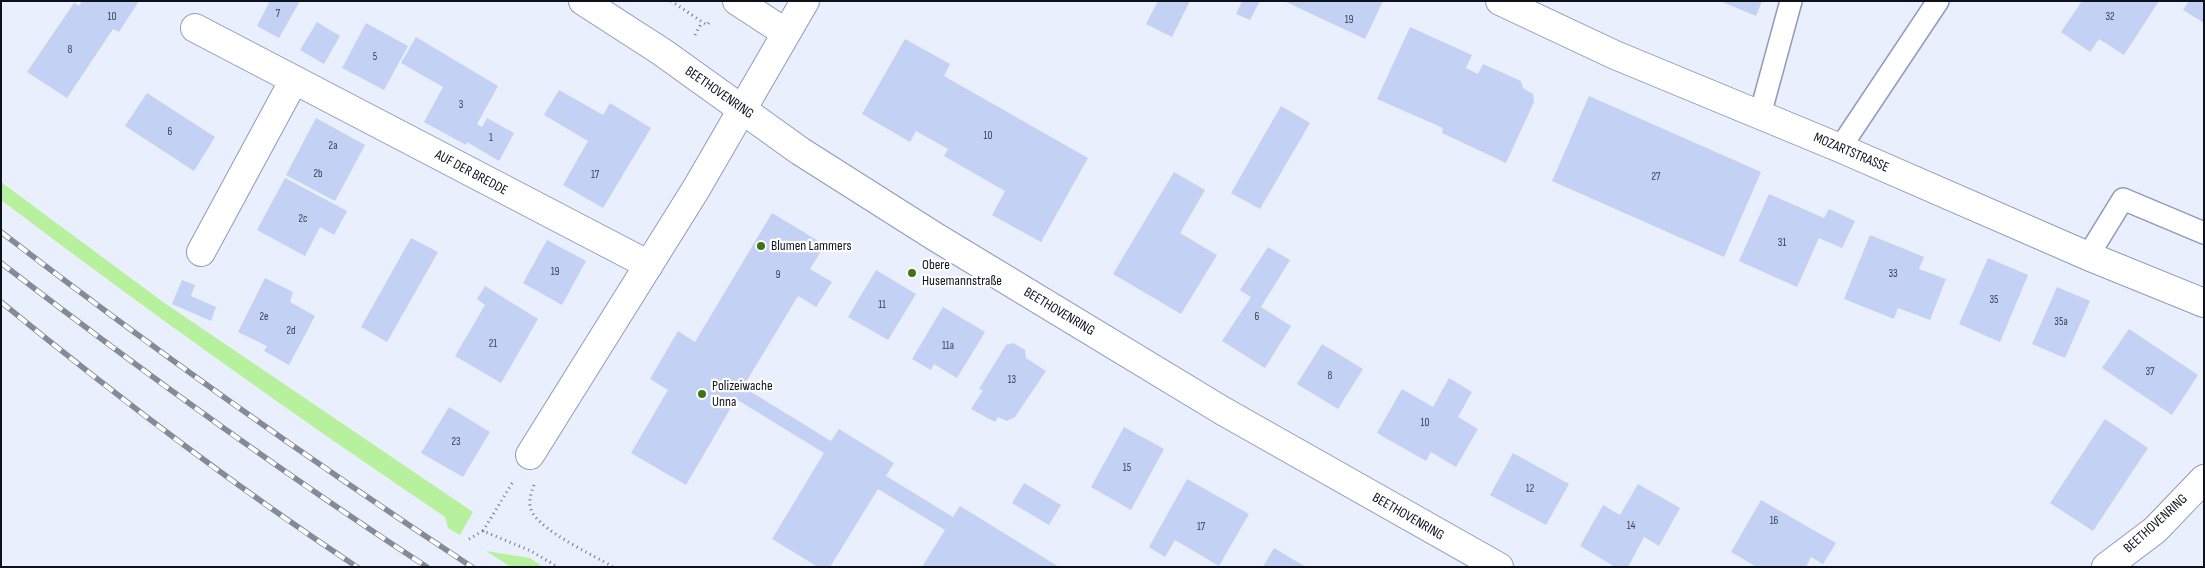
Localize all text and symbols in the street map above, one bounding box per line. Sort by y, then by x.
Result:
house number: 7 [276,7,280,21]
house number: 10 [108,10,116,24]
house number: 32 [2105,10,2115,24]
house number: 19 [1345,13,1353,27]
house number: 8 [68,43,72,57]
house number: 5 [373,50,377,64]
street label: BEETHOVENRING [681,63,757,123]
house number: 3 [459,98,463,112]
house number: 6 [168,125,172,139]
house number: 10 [984,129,992,143]
street label: MOZARTSTRASSE [1811,130,1891,176]
house number: 1 [489,131,493,145]
house number: 2a [329,139,337,153]
street label: AUF DER BREDDE [432,147,510,199]
house number: 2b [313,167,323,181]
house number: 17 [591,168,599,182]
house number: 27 [1652,170,1660,184]
house number: 2c [299,212,307,226]
house number: 31 [1778,236,1786,250]
place label: Blumen Lammers [771,238,852,254]
marker: Blumen Lammers [755,240,767,252]
place label: Obere Husemannstraße [922,257,1002,290]
house number: 19 [551,265,559,279]
marker: Obere Husemannstraße [906,267,918,279]
house number: 33 [1888,267,1898,281]
house number: 9 [776,268,780,282]
street label: BEETHOVENRING [1020,284,1098,340]
house number: 35 [1989,293,1999,307]
house number: 11 [878,298,886,312]
house number: 2e [260,310,268,324]
house number: 6 [1255,310,1259,324]
house number: 35a [2054,315,2068,329]
house number: 2d [286,324,296,338]
house number: 21 [489,337,497,351]
house number: 11a [942,339,954,353]
house number: 37 [2145,365,2155,379]
house number: 8 [1328,369,1332,383]
house number: 13 [1008,373,1016,387]
place label: Polizeiwache Unna [712,378,773,411]
marker: Polizeiwache Unna [696,388,708,400]
house number: 10 [1421,416,1429,430]
house number: 23 [451,435,461,449]
house number: 15 [1123,461,1131,475]
house number: 12 [1526,482,1534,496]
street label: BEETHOVENRING [1369,490,1447,544]
street label: BEETHOVENRING [2121,491,2191,557]
house number: 16 [1770,514,1778,528]
house number: 14 [1627,519,1635,533]
house number: 17 [1197,520,1205,534]

